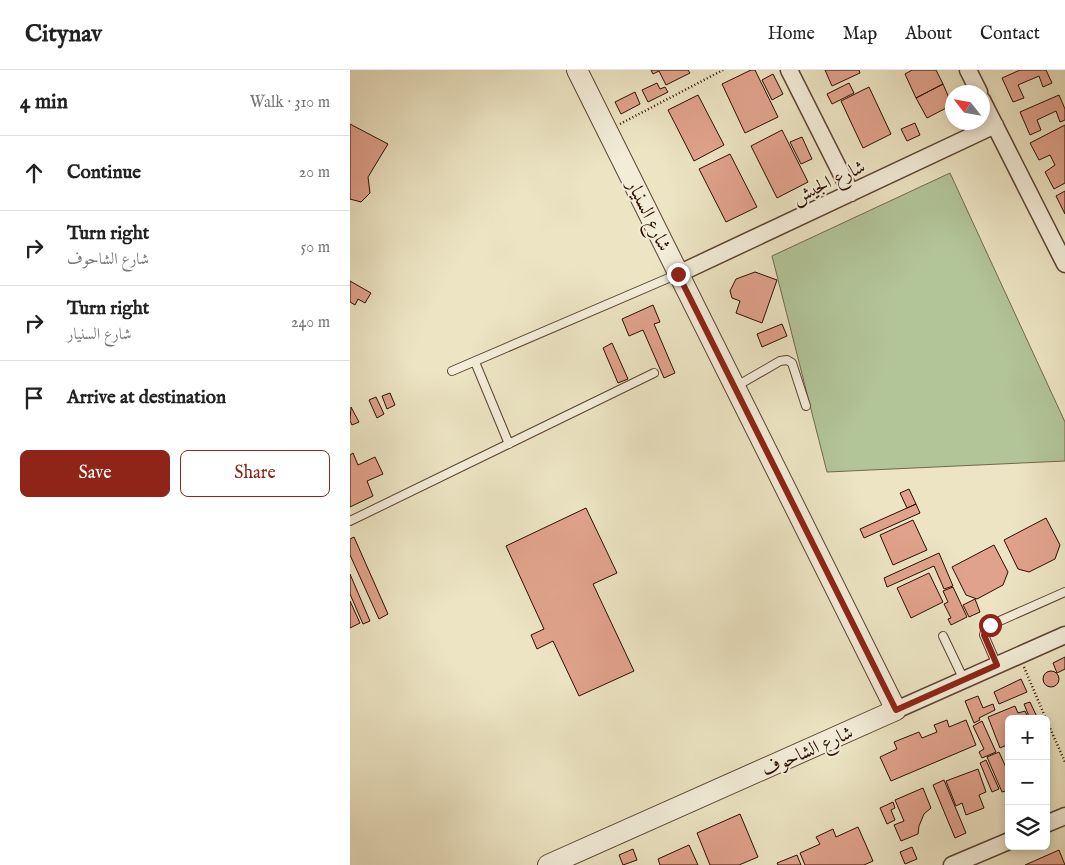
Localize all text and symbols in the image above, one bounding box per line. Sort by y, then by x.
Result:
text: Citynav [25,19,102,50]
text: Home [768,23,815,46]
text: Map [843,23,877,46]
text: About [905,23,952,46]
text: Contact [980,23,1040,46]
north arrow [945,85,990,130]
text: 4 min [20,89,68,116]
text: Walk · 310 m [250,93,330,113]
street label: شارع الجيش [788,155,870,212]
icon: ahead [20,159,48,187]
text: Continue [67,161,141,185]
text: 20 m [299,163,330,183]
street label: شارع السنيار [618,174,676,256]
text: Turn right [67,222,149,246]
icon: right [20,234,48,262]
text: 50 m [301,238,330,258]
text: شارع الشاحوف [67,250,149,270]
route end [667,263,690,286]
text: Turn right [67,297,149,321]
icon: right [20,309,48,337]
text: 240 m [291,313,330,333]
text: شارع السنيار [67,325,131,345]
icon: arrive [20,384,48,412]
text: Arrive at destination [67,386,226,410]
button: Save [20,450,170,497]
button: Share [180,450,330,497]
route start [979,614,1002,637]
map controls [1005,715,1050,850]
button: + [1005,715,1050,760]
street label: شارع الشاحوف [758,721,858,784]
button: − [1005,760,1050,805]
button: layers [1005,805,1050,850]

